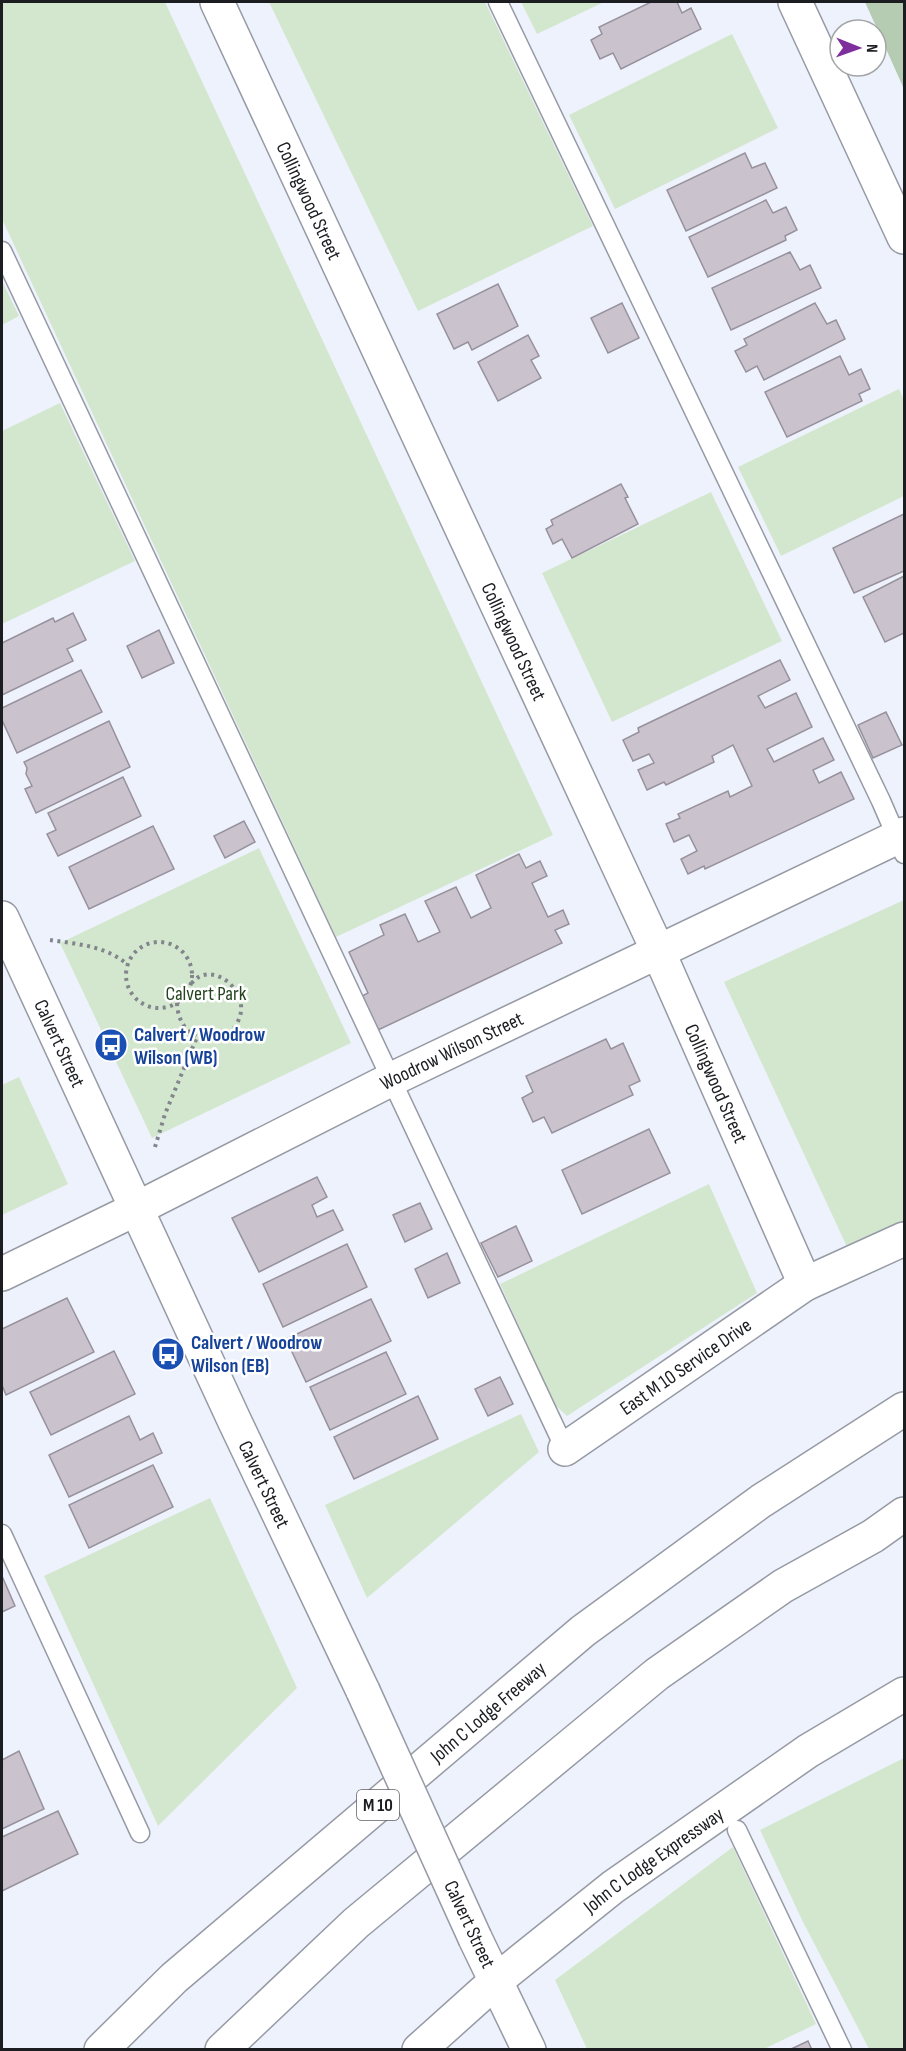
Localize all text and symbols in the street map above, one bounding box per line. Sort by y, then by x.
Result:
north arrow [828,18,888,78]
text: N [862,44,881,53]
street label: Collingwood Street [271,138,346,264]
street label: Collingwood Street [475,579,551,705]
park label: Calvert Park [166,982,247,1006]
street label: Calvert Street [28,996,90,1091]
street label: Woodrow Wilson Street [376,1007,527,1096]
street label: Collingwood Street [679,1021,752,1147]
place label: Calvert / Woodrow Wilson (WB) [134,1023,265,1070]
bus stop icon: Calvert / Woodrow Wilson (WB) [93,1027,129,1063]
street label: East M 10 Service Drive [615,1313,756,1421]
place label: Calvert / Woodrow Wilson (EB) [191,1331,322,1378]
bus stop icon: Calvert / Woodrow Wilson (EB) [150,1336,186,1372]
street label: Calvert Street [233,1437,295,1532]
street label: John C Lodge Freeway [425,1657,551,1769]
road number: M 10 [357,1790,399,1820]
street label: John C Lodge Expressway [578,1802,729,1920]
street label: Calvert Street [438,1877,500,1972]

